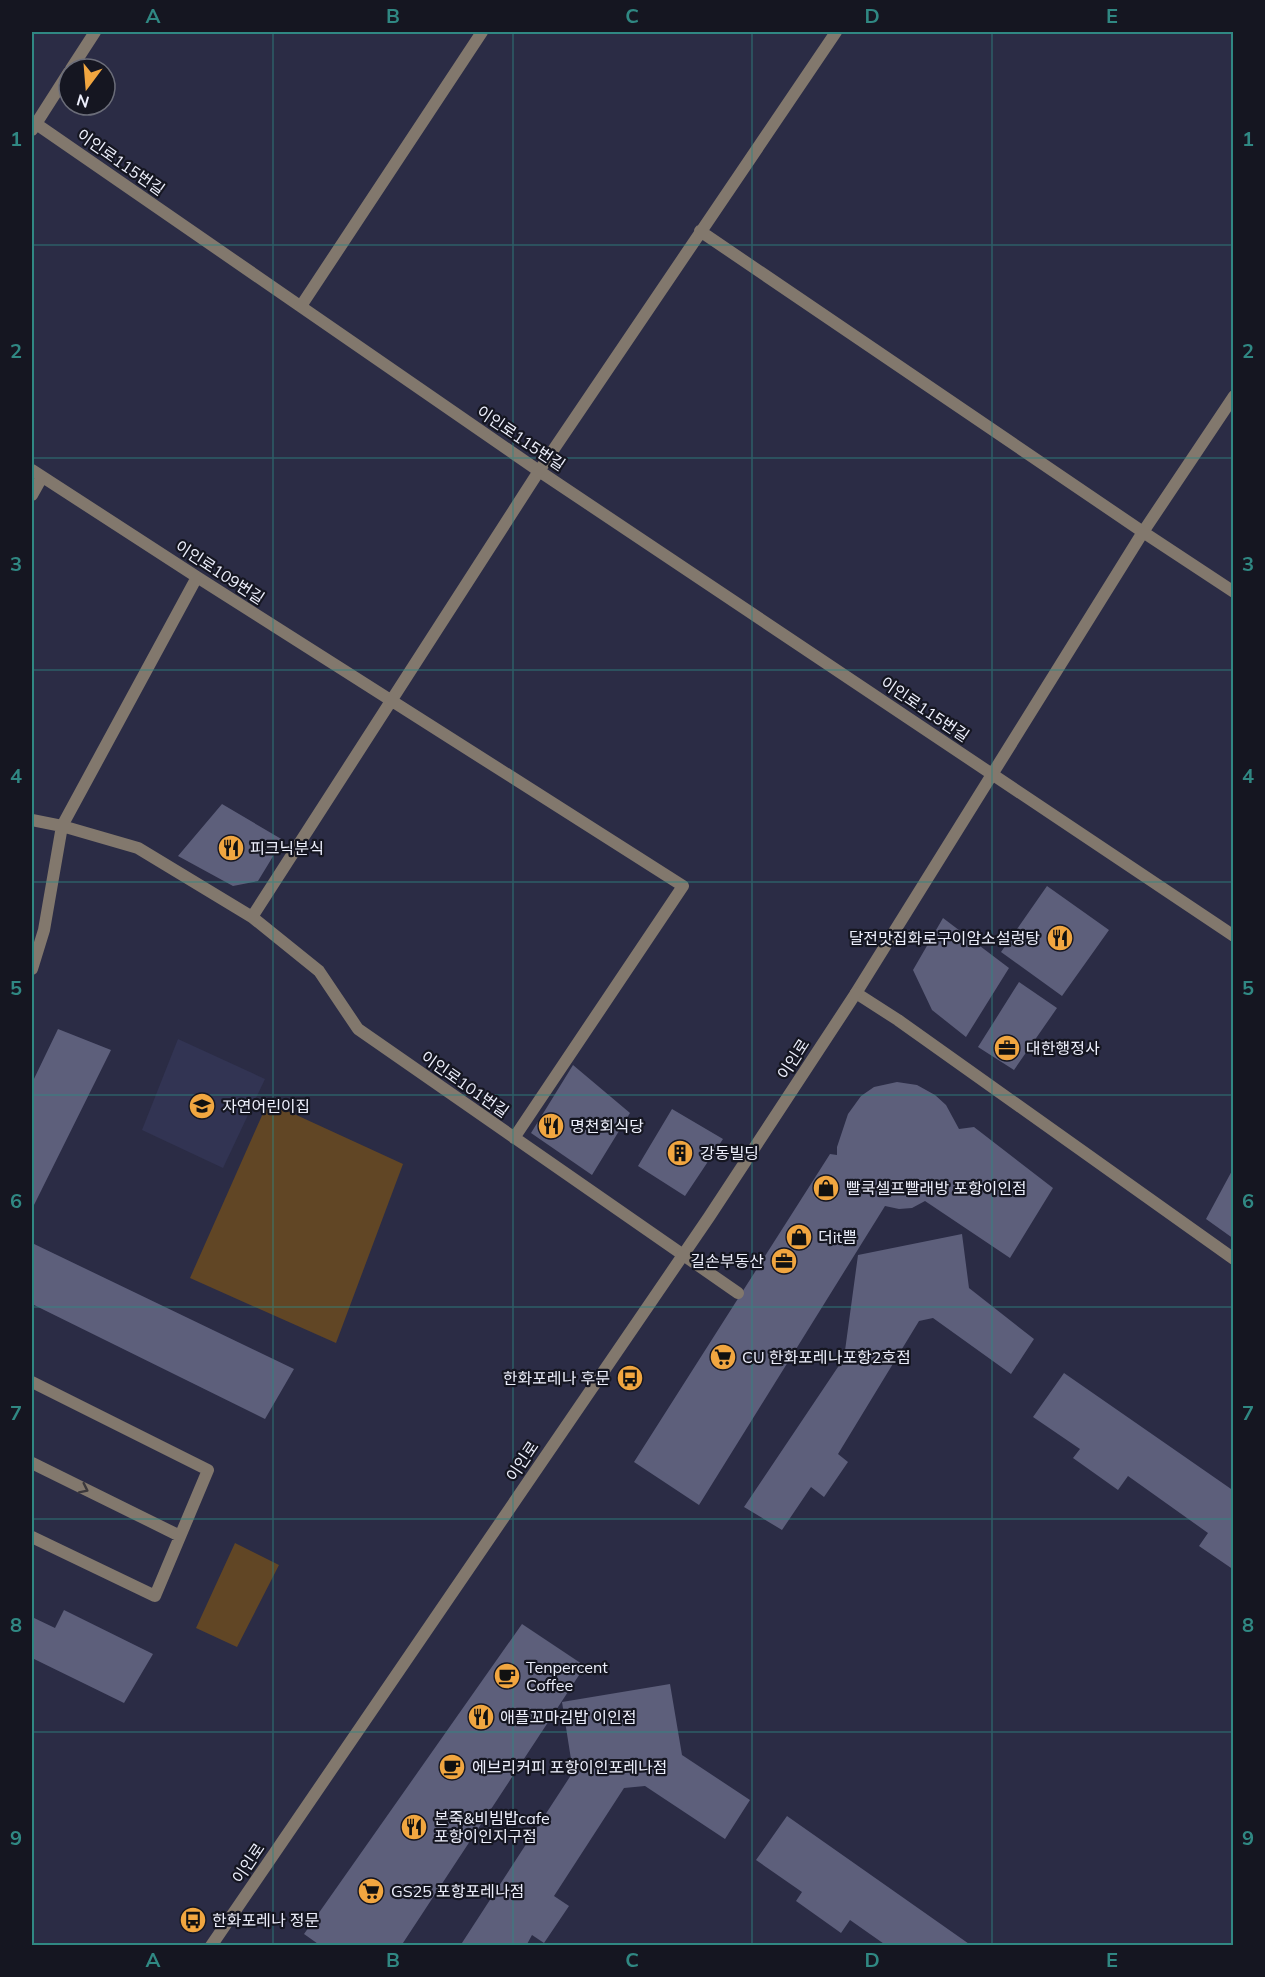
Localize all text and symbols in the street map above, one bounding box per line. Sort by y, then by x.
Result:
text: A [146,3,161,28]
text: B [386,3,400,28]
text: C [625,3,639,28]
text: D [864,3,880,28]
text: E [1106,3,1118,28]
north arrow [57,57,117,117]
text: N [74,90,91,113]
street label: 이인로115번길 [73,124,169,200]
text: 1 [10,126,22,151]
text: 1 [1242,126,1254,151]
text: 2 [10,338,22,363]
text: 2 [1242,338,1254,363]
street label: 이인로115번길 [473,401,569,475]
street label: 이인로109번길 [172,536,268,608]
text: 3 [10,551,22,576]
text: 3 [1242,551,1254,576]
street label: 이인로115번길 [877,672,973,746]
text: 4 [10,763,22,788]
text: 4 [1242,763,1254,788]
restaurant icon: 피크닉분식 [216,833,246,863]
place label: 피크닉분식 [250,838,324,858]
restaurant icon: 달전맛집화로구이암소설렁탕 [1045,923,1075,953]
place label: 달전맛집화로구이암소설렁탕 [849,928,1040,948]
text: 5 [10,975,22,1000]
text: 5 [1242,975,1254,1000]
office icon: 대한행정사 [992,1033,1022,1063]
street label: 이인로 [773,1035,814,1083]
place label: 대한행정사 [1026,1038,1100,1058]
street label: 이인로101번길 [417,1046,513,1122]
school or university icon: 자연어린이집 [187,1091,217,1121]
place label: 자연어린이집 [222,1096,310,1116]
restaurant icon: 명천회식당 [536,1111,566,1141]
place label: 명천회식당 [570,1116,644,1136]
building icon: 강동빌딩 [665,1138,695,1168]
place label: 강동빌딩 [700,1143,759,1163]
shop icon: 빨쿡셀프빨래방 포항이인점 [811,1173,841,1203]
place label: 빨쿡셀프빨래방 포항이인점 [846,1178,1027,1198]
text: 6 [10,1188,22,1213]
text: 6 [1242,1188,1254,1213]
shop icon: 더it쁨 [784,1222,814,1252]
place label: 더it쁨 [818,1227,857,1247]
office icon: 길손부동산 [769,1246,799,1276]
place label: 길손부동산 [690,1251,764,1271]
supermarket icon: CU 한화포레나포항2호점 [708,1342,738,1372]
place label: CU 한화포레나포항2호점 [742,1347,911,1367]
bus stop icon: 한화포레나 후문 [615,1363,645,1393]
place label: 한화포레나 후문 [503,1368,610,1388]
text: 7 [10,1400,22,1425]
text: 7 [1242,1400,1254,1425]
street label: 이인로 [501,1437,543,1485]
one-way arrow [78,1482,89,1493]
text: 8 [10,1612,22,1637]
text: 8 [1242,1612,1254,1637]
place label: Tenpercent Coffee [526,1657,608,1695]
cafe icon: Tenpercent Coffee [492,1661,522,1691]
restaurant icon: 애플꼬마김밥 이인점 [466,1702,496,1732]
place label: 애플꼬마김밥 이인점 [500,1707,637,1727]
cafe icon: 에브리커피 포항이인포레나점 [437,1752,467,1782]
place label: 에브리커피 포항이인포레나점 [472,1757,668,1777]
place label: 본죽&비빔밥cafe 포항이인지구점 [434,1808,550,1846]
restaurant icon: 본죽&비빔밥cafe 포항이인지구점 [399,1812,429,1842]
text: 9 [10,1825,22,1850]
text: 9 [1242,1825,1254,1850]
street label: 이인로 [227,1839,269,1887]
supermarket icon: GS25 포항포레나점 [356,1876,386,1906]
place label: GS25 포항포레나점 [391,1881,524,1901]
bus stop icon: 한화포레나 정문 [178,1905,208,1935]
place label: 한화포레나 정문 [212,1910,319,1930]
text: A [146,1947,161,1972]
text: B [386,1947,400,1972]
text: C [625,1947,639,1972]
text: D [864,1947,880,1972]
text: E [1106,1947,1118,1972]

